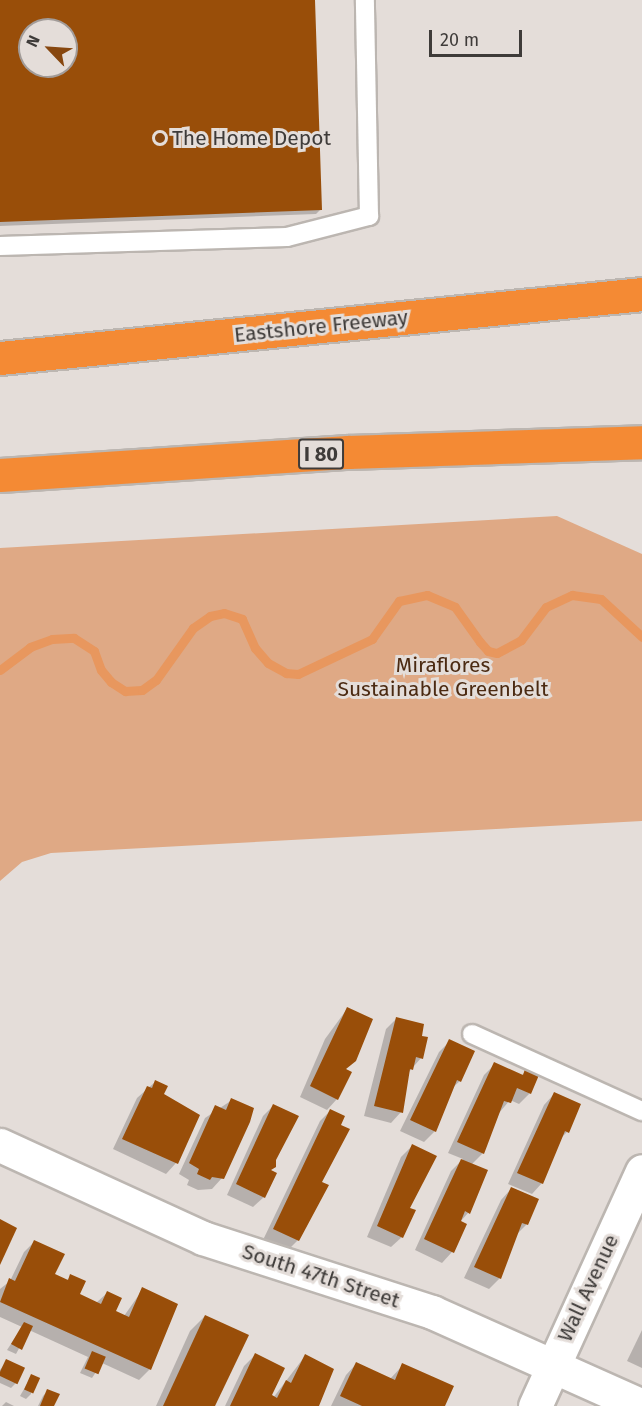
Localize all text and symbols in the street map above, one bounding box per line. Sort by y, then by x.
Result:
north arrow [18,18,78,78]
scale bar [432,18,525,56]
text: 20 m [440,29,479,51]
text: N [22,32,44,50]
place label: The Home Depot [172,125,331,151]
marker: The Home Depot [153,131,167,145]
street label: Eastshore Freeway [233,304,409,348]
road number: I 80 [297,437,345,471]
park label: Miraflores Sustainable Greenbelt [337,652,549,702]
street label: Wall Avenue [552,1230,624,1346]
street label: South 47th Street [239,1239,403,1313]

